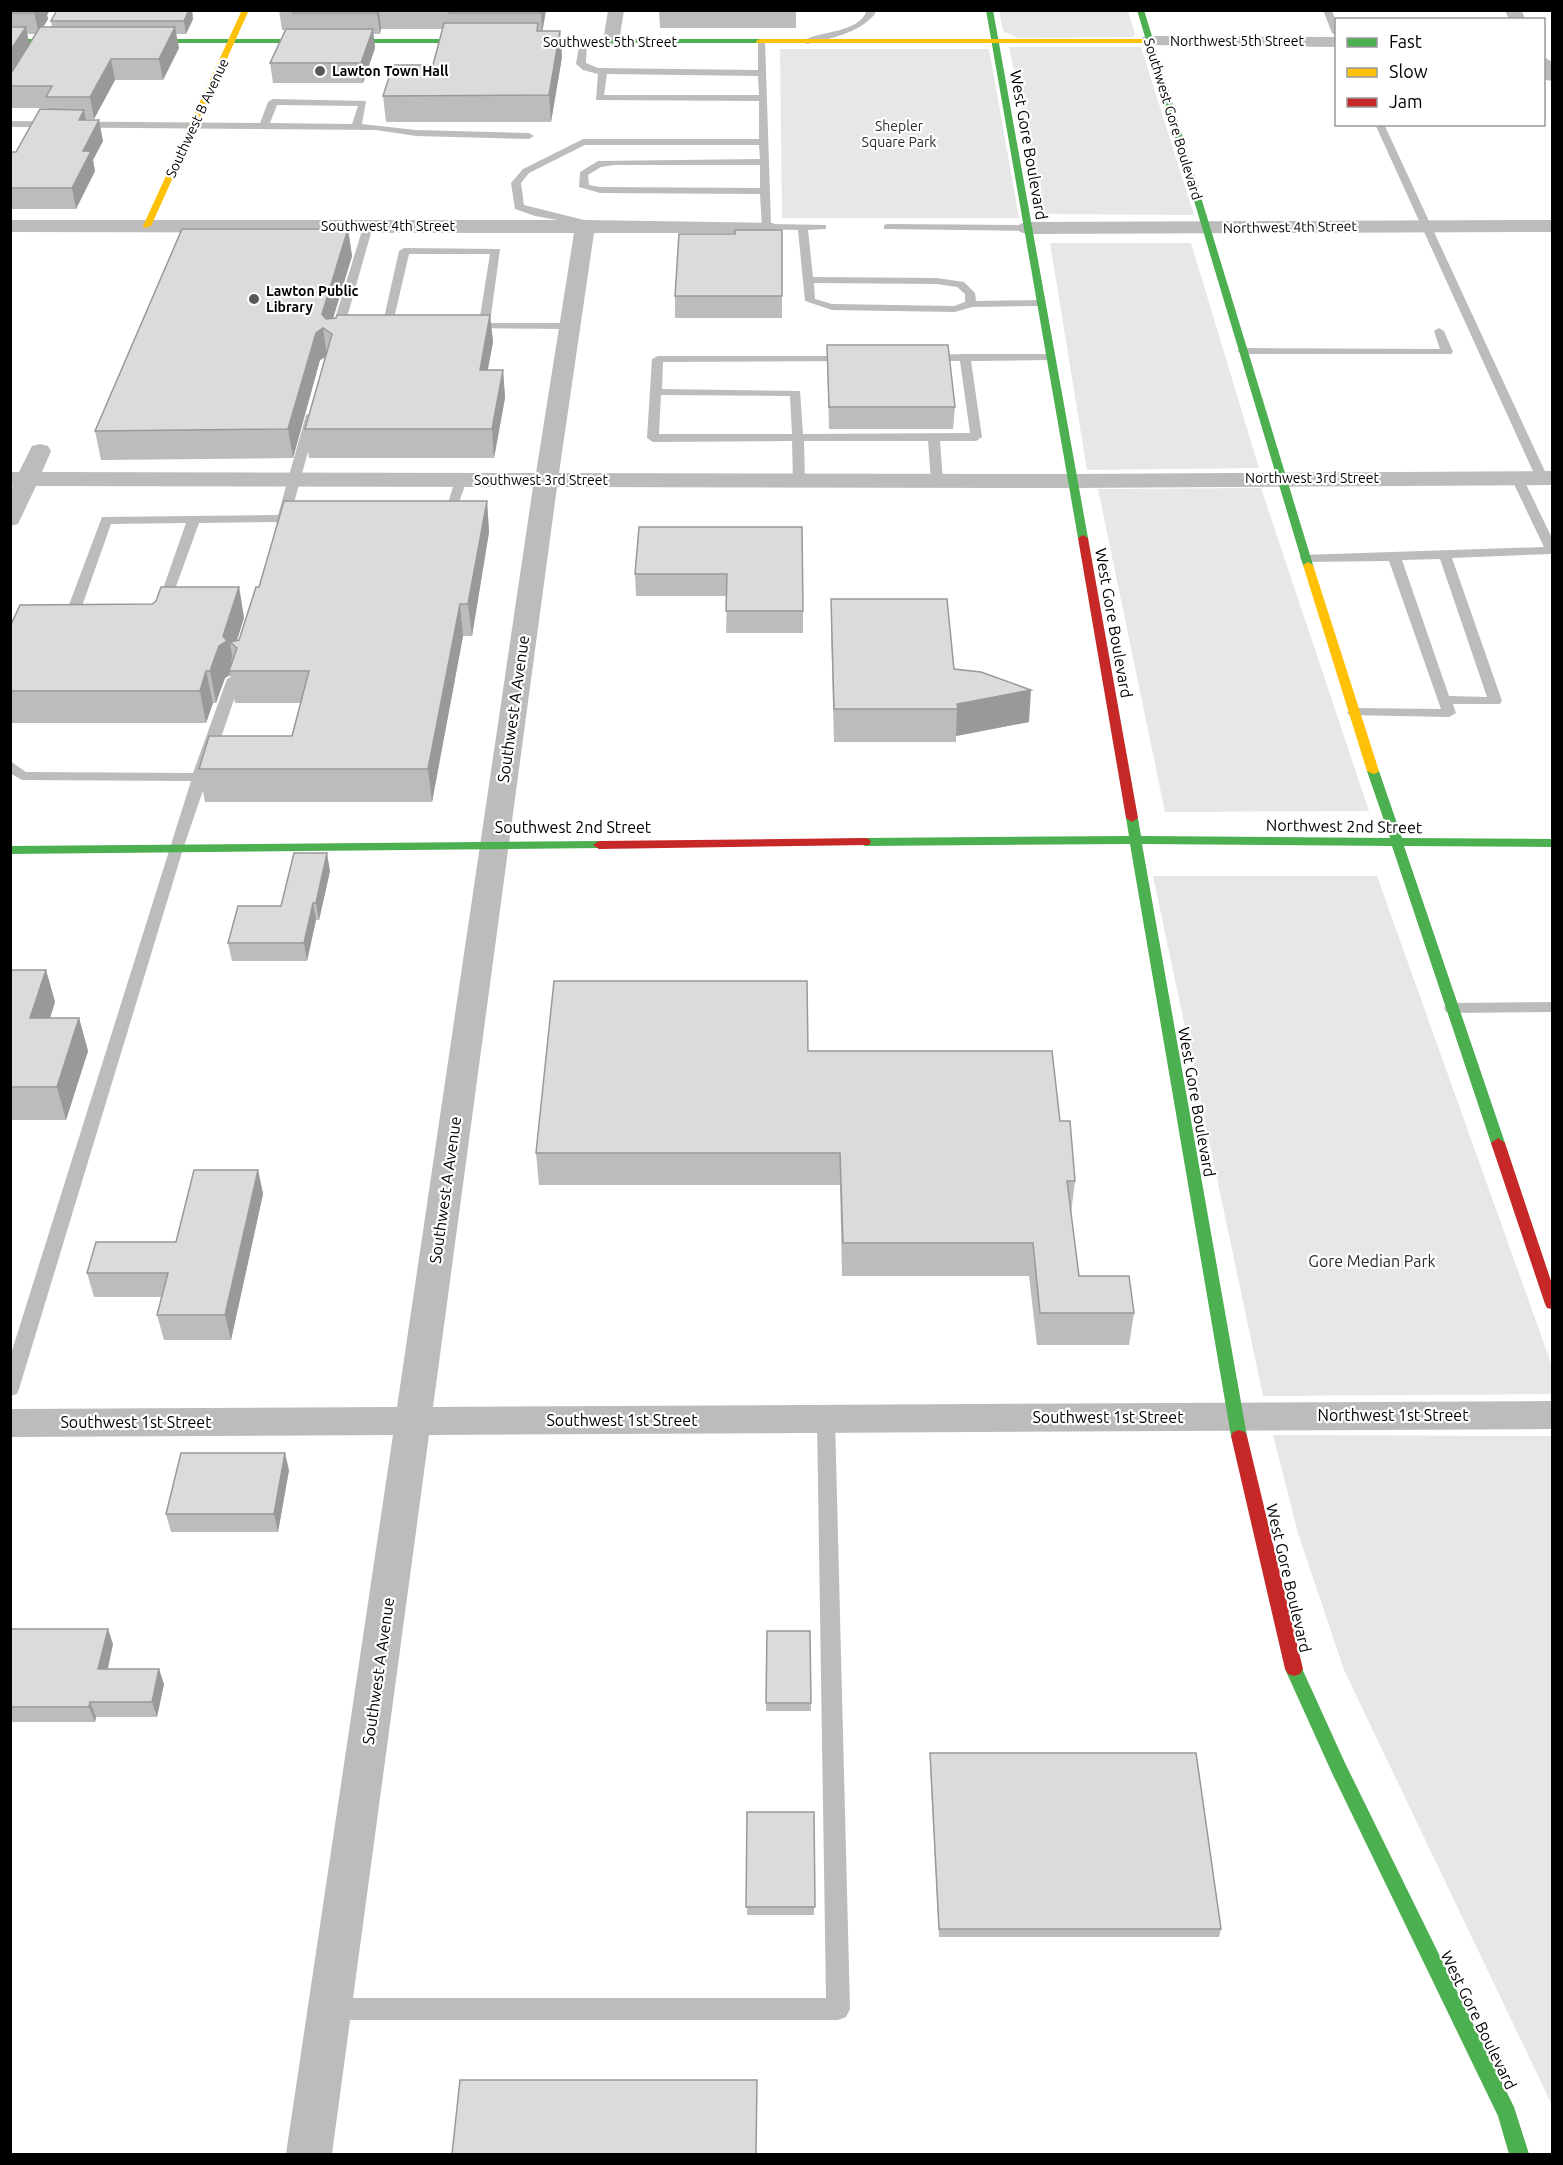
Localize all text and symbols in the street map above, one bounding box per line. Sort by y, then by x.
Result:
legend [1335,18,1545,126]
text: Fast [1389,31,1422,51]
street label: Northwest 5th Street [1170,33,1305,49]
street label: Southwest 5th Street [543,34,678,50]
street label: Southwest Gore Boulevard [1141,36,1205,202]
street label: Southwest B Avenue [162,56,232,180]
text: Slow [1389,61,1428,81]
place label: Lawton Town Hall [332,63,448,79]
marker: Lawton Town Hall [313,64,327,78]
street label: West Gore Boulevard [1007,69,1051,221]
text: Jam [1389,91,1423,111]
park label: Shepler Square Park [862,118,936,150]
street label: Southwest 4th Street [321,218,456,234]
street label: Northwest 4th Street [1223,218,1358,236]
place label: Lawton Public Library [266,283,359,315]
marker: Lawton Public Library [247,292,261,306]
street label: Northwest 3rd Street [1245,470,1379,486]
street label: Southwest 3rd Street [474,472,609,488]
street label: West Gore Boulevard [1092,547,1136,699]
street label: Southwest A Avenue [494,634,532,784]
street label: Northwest 2nd Street [1266,816,1423,836]
street label: Southwest 2nd Street [495,818,652,836]
street label: West Gore Boulevard [1175,1026,1219,1178]
street label: Southwest A Avenue [426,1115,464,1265]
park label: Gore Median Park [1308,1252,1436,1270]
street label: Northwest 1st Street [1318,1406,1469,1424]
street label: Southwest 1st Street [1032,1408,1184,1426]
street label: Southwest 1st Street [546,1411,698,1429]
street label: Southwest 1st Street [60,1413,212,1431]
street label: West Gore Boulevard [1263,1502,1315,1654]
street label: Southwest A Avenue [359,1596,397,1746]
street label: West Gore Boulevard [1438,1948,1520,2092]

